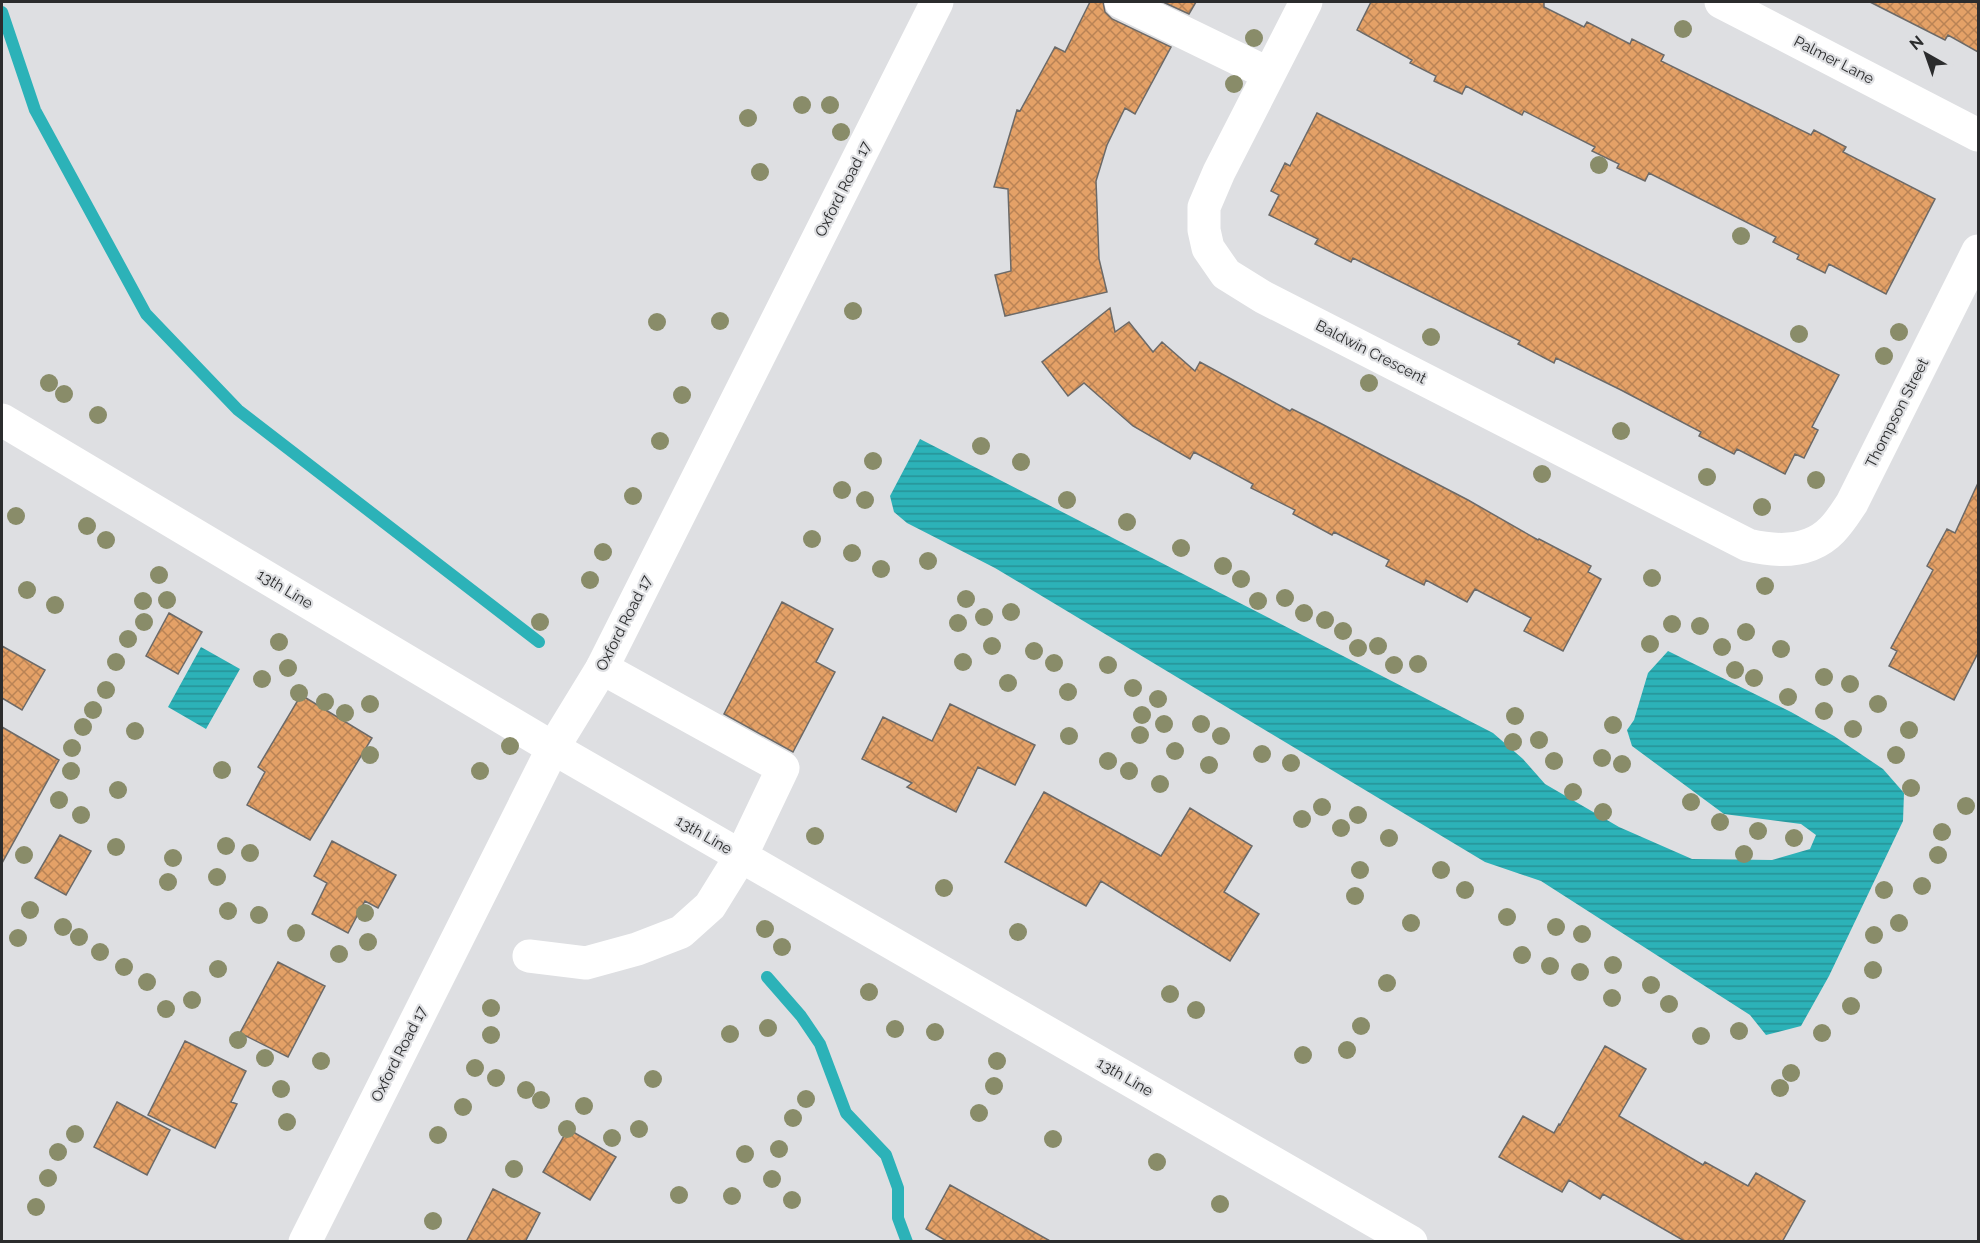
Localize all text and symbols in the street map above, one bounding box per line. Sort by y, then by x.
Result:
north arrow [1896,24,1956,84]
street label: Palmer Lane [1791,32,1877,88]
text: N [1906,32,1927,54]
street label: Oxford Road 17 [811,138,875,240]
street label: Baldwin Crescent [1313,316,1429,388]
street label: Thompson Street [1862,355,1932,471]
street label: 13th Line [254,565,316,613]
street label: Oxford Road 17 [592,572,656,674]
street label: 13th Line [673,812,735,858]
street label: Oxford Road 17 [367,1003,431,1105]
street label: 13th Line [1094,1054,1156,1100]

